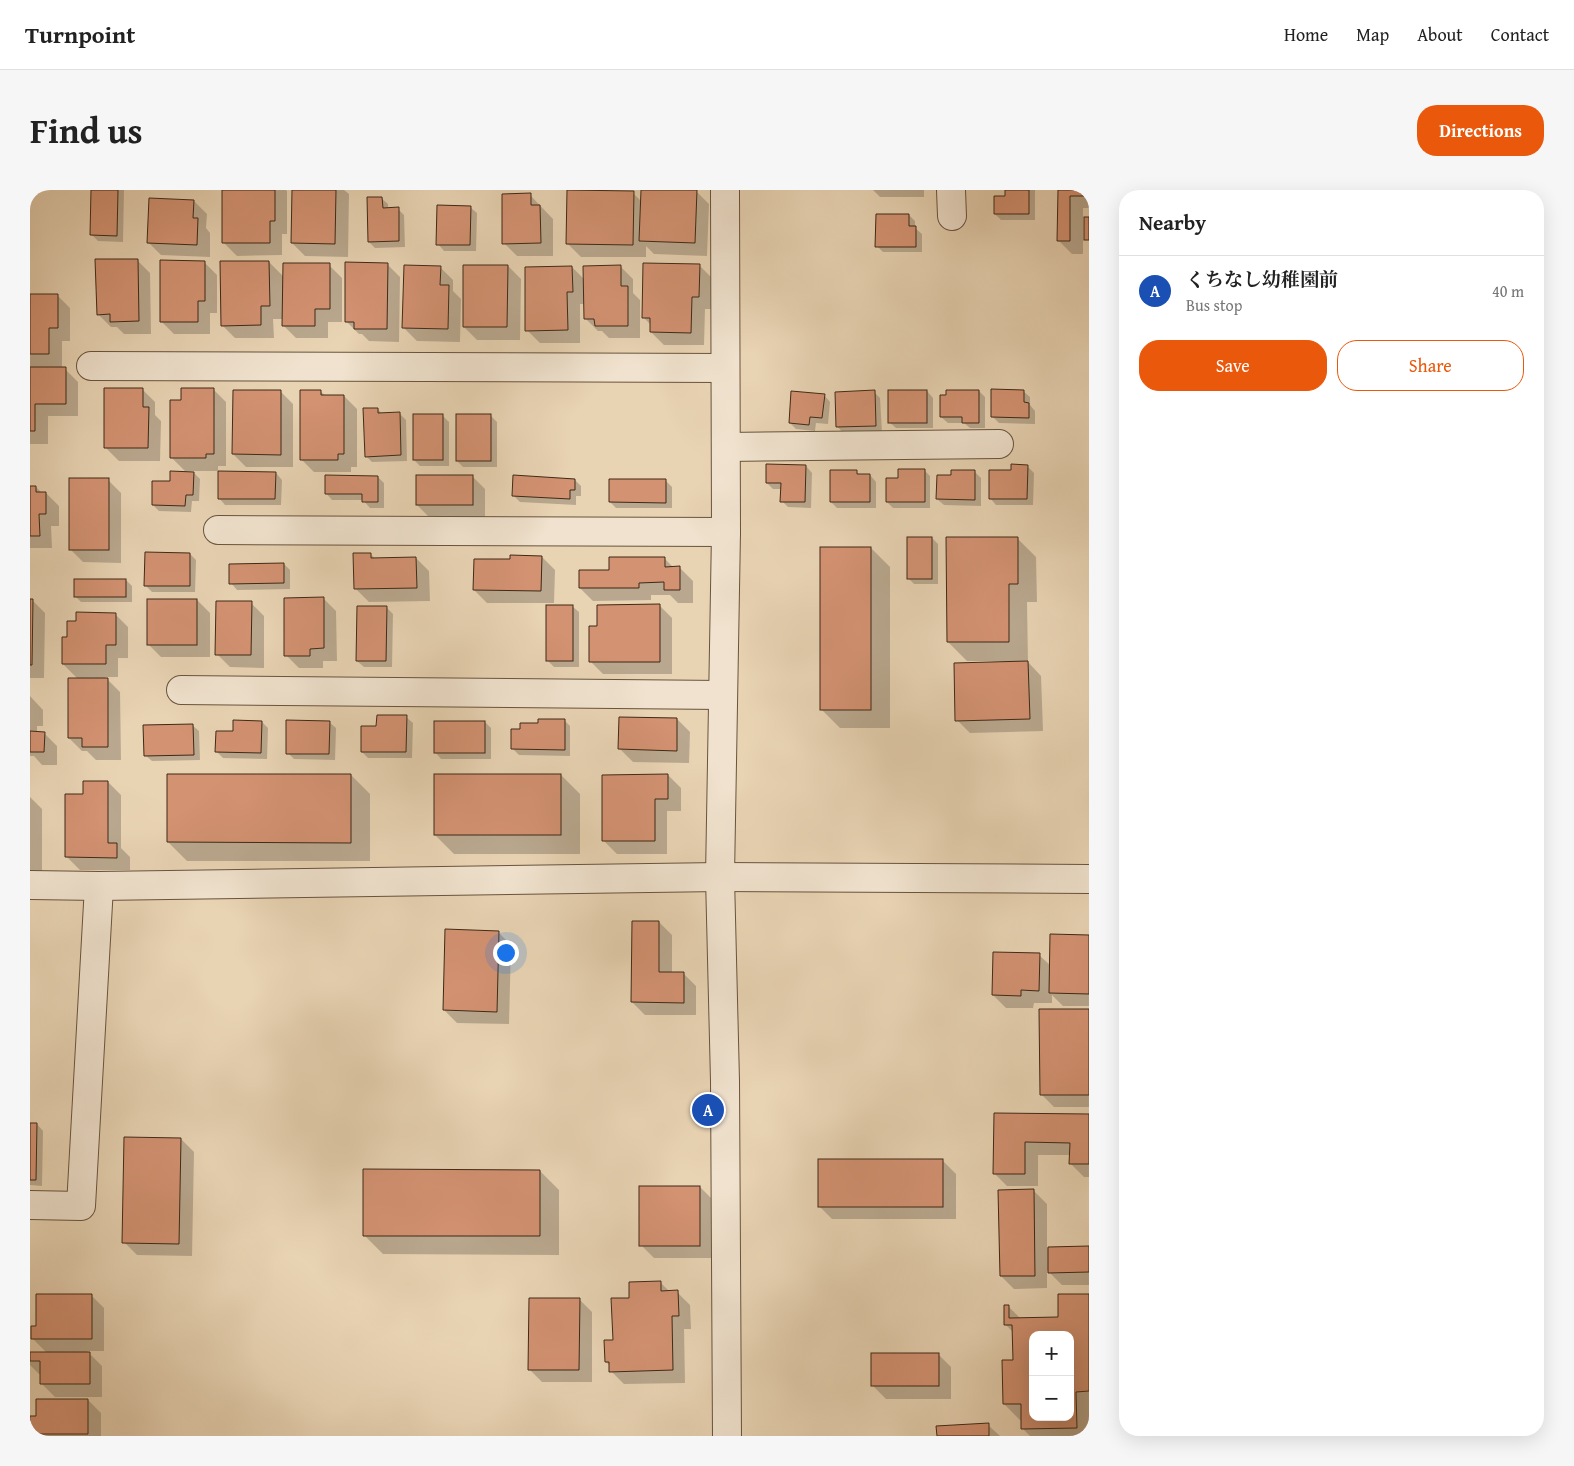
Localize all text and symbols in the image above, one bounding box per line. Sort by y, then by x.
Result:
text: Turnpoint [25,17,135,52]
text: Home [1284,21,1328,48]
text: Map [1356,21,1389,48]
text: About [1417,21,1463,48]
text: Contact [1491,21,1549,48]
text: Find us [30,105,143,156]
button: Directions [1417,105,1544,156]
text: Nearby [1139,207,1206,238]
text: くちなし幼稚園前 [1186,265,1338,293]
text: A [1150,279,1160,303]
text: 40 m [1492,279,1524,303]
text: Bus stop [1186,293,1242,317]
button: Save [1139,340,1327,391]
button: Share [1337,340,1524,391]
your location [493,940,519,966]
pin: A [692,1091,724,1129]
map controls [1029,1331,1074,1421]
button: + [1029,1331,1074,1376]
button: − [1029,1376,1074,1421]

